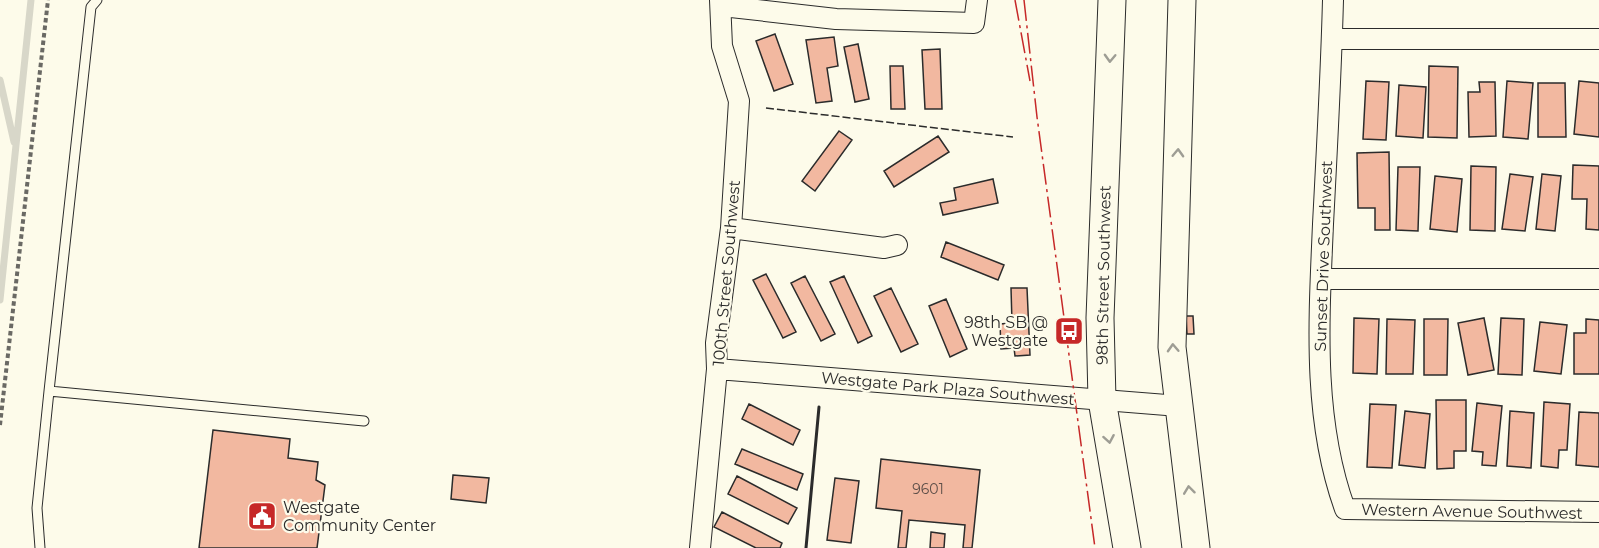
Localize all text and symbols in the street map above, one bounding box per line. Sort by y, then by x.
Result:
one-way arrow [1104,54,1116,63]
one-way arrow [1171,149,1184,158]
street label: Sunset Drive Southwest [1311,160,1336,352]
street label: 100th Street Southwest [709,179,744,367]
street label: 98th Street Southwest [1092,185,1115,365]
place label: 98th SB @ Westgate [964,313,1048,350]
bus stop icon: 98th SB @ Westgate [1053,315,1085,347]
one-way arrow [1167,344,1180,353]
street label: Westgate Park Plaza Southwest [820,368,1076,409]
one-way arrow [1102,434,1115,444]
house number: 9601 [912,480,944,498]
one-way arrow [1183,485,1196,494]
place label: Westgate Community Center [283,498,436,535]
public building icon: Westgate Community Center [246,500,278,532]
street label: Western Avenue Southwest [1361,500,1583,523]

